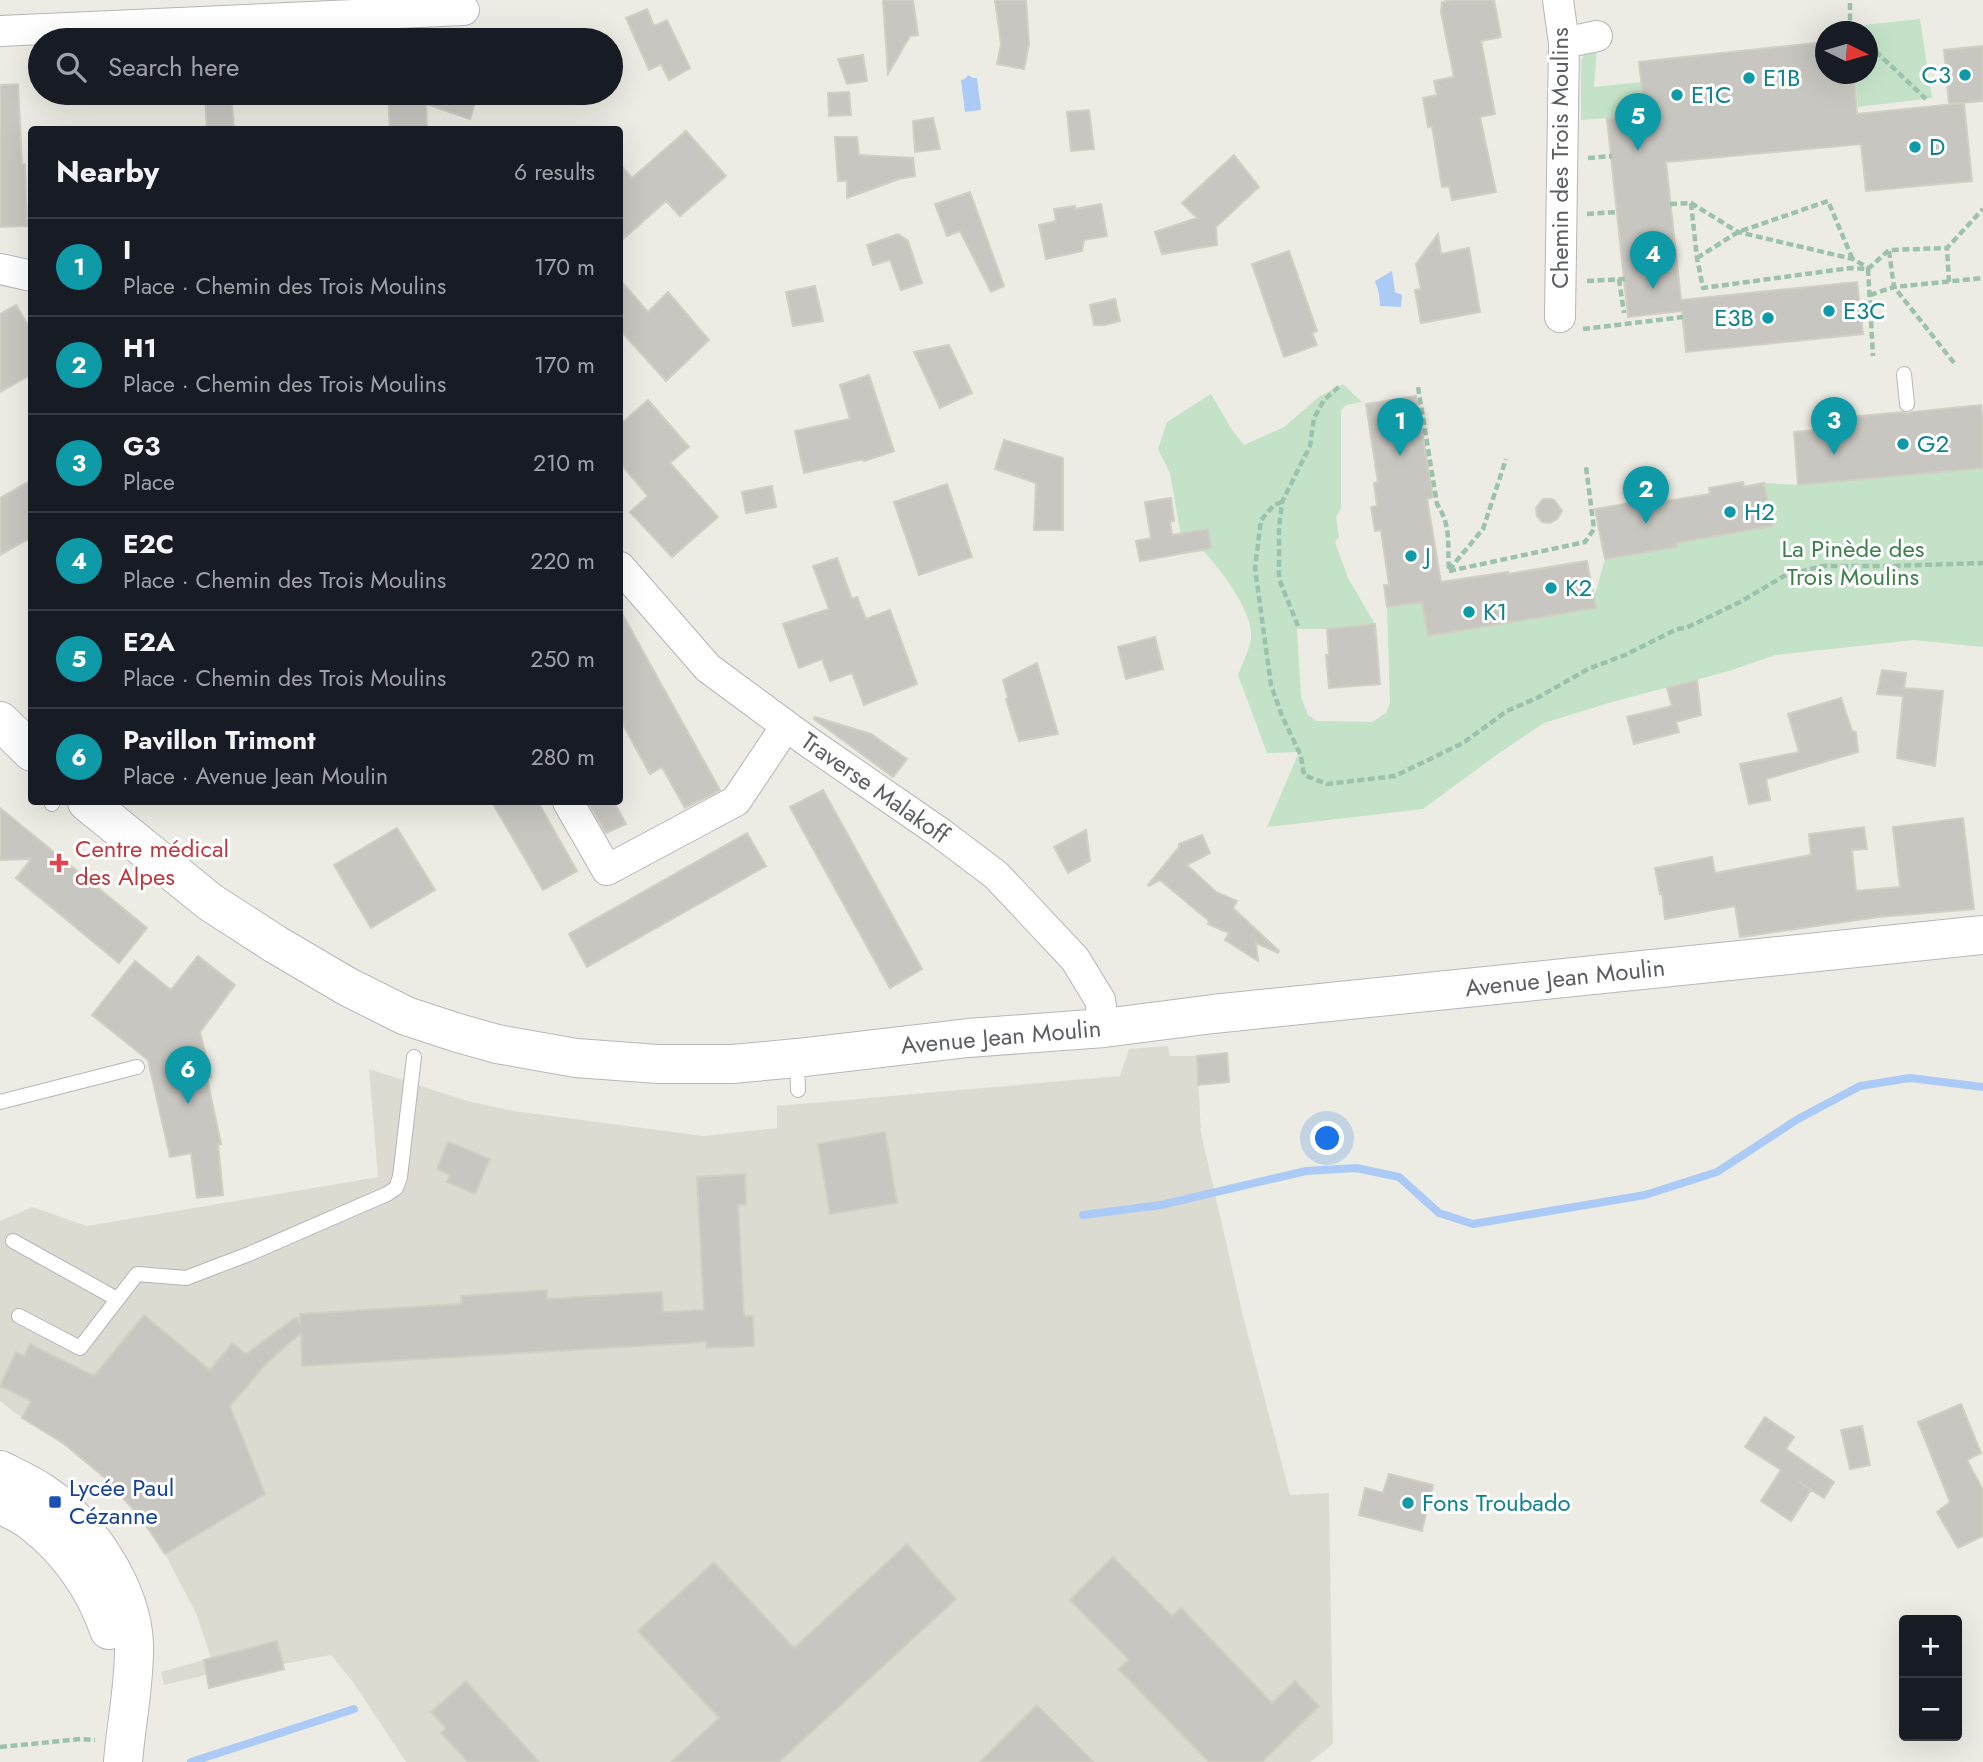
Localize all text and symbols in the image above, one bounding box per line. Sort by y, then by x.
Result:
north arrow [1815,21,1878,84]
street label: Chemin des Trois Moulins [1542,27,1577,289]
search box [28,28,623,105]
icon: search [52,48,90,86]
text: Search here [108,48,240,86]
place label: C3 [1921,57,1951,92]
place label: E1B [1763,60,1800,95]
marker: C3 [1957,67,1973,83]
marker: E1B [1741,70,1757,86]
place label: E1C [1691,77,1731,112]
marker: E1C [1669,87,1685,103]
pin: 5 [1615,93,1661,151]
place label: D [1929,129,1945,164]
marker: D [1907,139,1923,155]
text: Nearby [56,150,159,193]
text: 6 results [514,155,595,189]
text: I [123,231,131,269]
pin: 4 [1630,231,1676,289]
text: 1 [73,250,85,284]
text: 170 m [534,250,595,284]
text: Place · Chemin des Trois Moulins [123,269,446,303]
place label: E3C [1843,293,1886,328]
place label: E3B [1714,300,1754,335]
marker: E3C [1821,303,1837,319]
marker: E3B [1760,310,1776,326]
text: H1 [123,329,157,367]
text: 2 [71,348,87,382]
text: 170 m [534,348,595,382]
text: Place · Chemin des Trois Moulins [123,367,446,401]
pin: 3 [1811,397,1857,455]
pin: 1 [1377,398,1423,456]
place label: G2 [1917,426,1949,461]
text: G3 [123,427,160,465]
marker: G2 [1895,436,1911,452]
text: 3 [72,446,86,480]
text: 210 m [533,446,595,480]
text: Place [123,465,175,499]
pin: 2 [1623,466,1669,524]
place label: H2 [1744,494,1775,529]
marker: H2 [1722,504,1738,520]
text: E2C [123,525,174,563]
park label: La Pinède des Trois Moulins [1782,531,1924,594]
place label: J [1422,538,1431,573]
text: 4 [71,544,87,578]
text: 220 m [530,544,595,578]
marker: J [1403,548,1419,564]
text: Place · Chemin des Trois Moulins [123,563,446,597]
place label: K2 [1565,570,1592,605]
marker: K2 [1543,580,1559,596]
place label: K1 [1483,594,1507,629]
marker: K1 [1461,604,1477,620]
text: E2A [123,623,175,661]
text: 5 [72,642,86,676]
text: 250 m [530,642,595,676]
text: Place · Chemin des Trois Moulins [123,661,446,695]
text: Pavillon Trimont [123,721,316,759]
street label: Traverse Malakoff [794,723,958,852]
text: 6 [71,740,87,774]
text: 280 m [531,740,595,774]
text: Place · Avenue Jean Moulin [123,759,388,793]
place label: Centre médical des Alpes [75,831,229,894]
marker: Centre médical des Alpes [49,853,69,873]
street label: Avenue Jean Moulin [1463,950,1667,1005]
street label: Avenue Jean Moulin [899,1010,1103,1063]
pin: 6 [165,1046,211,1104]
your location [1310,1121,1344,1155]
place label: Lycée Paul Cézanne [69,1470,174,1533]
place label: Fons Troubado [1422,1485,1571,1520]
marker: Lycée Paul Cézanne [47,1494,63,1510]
marker: Fons Troubado [1400,1495,1416,1511]
map controls [1899,1615,1962,1741]
button: + [1899,1615,1962,1678]
button: − [1899,1678,1962,1741]

